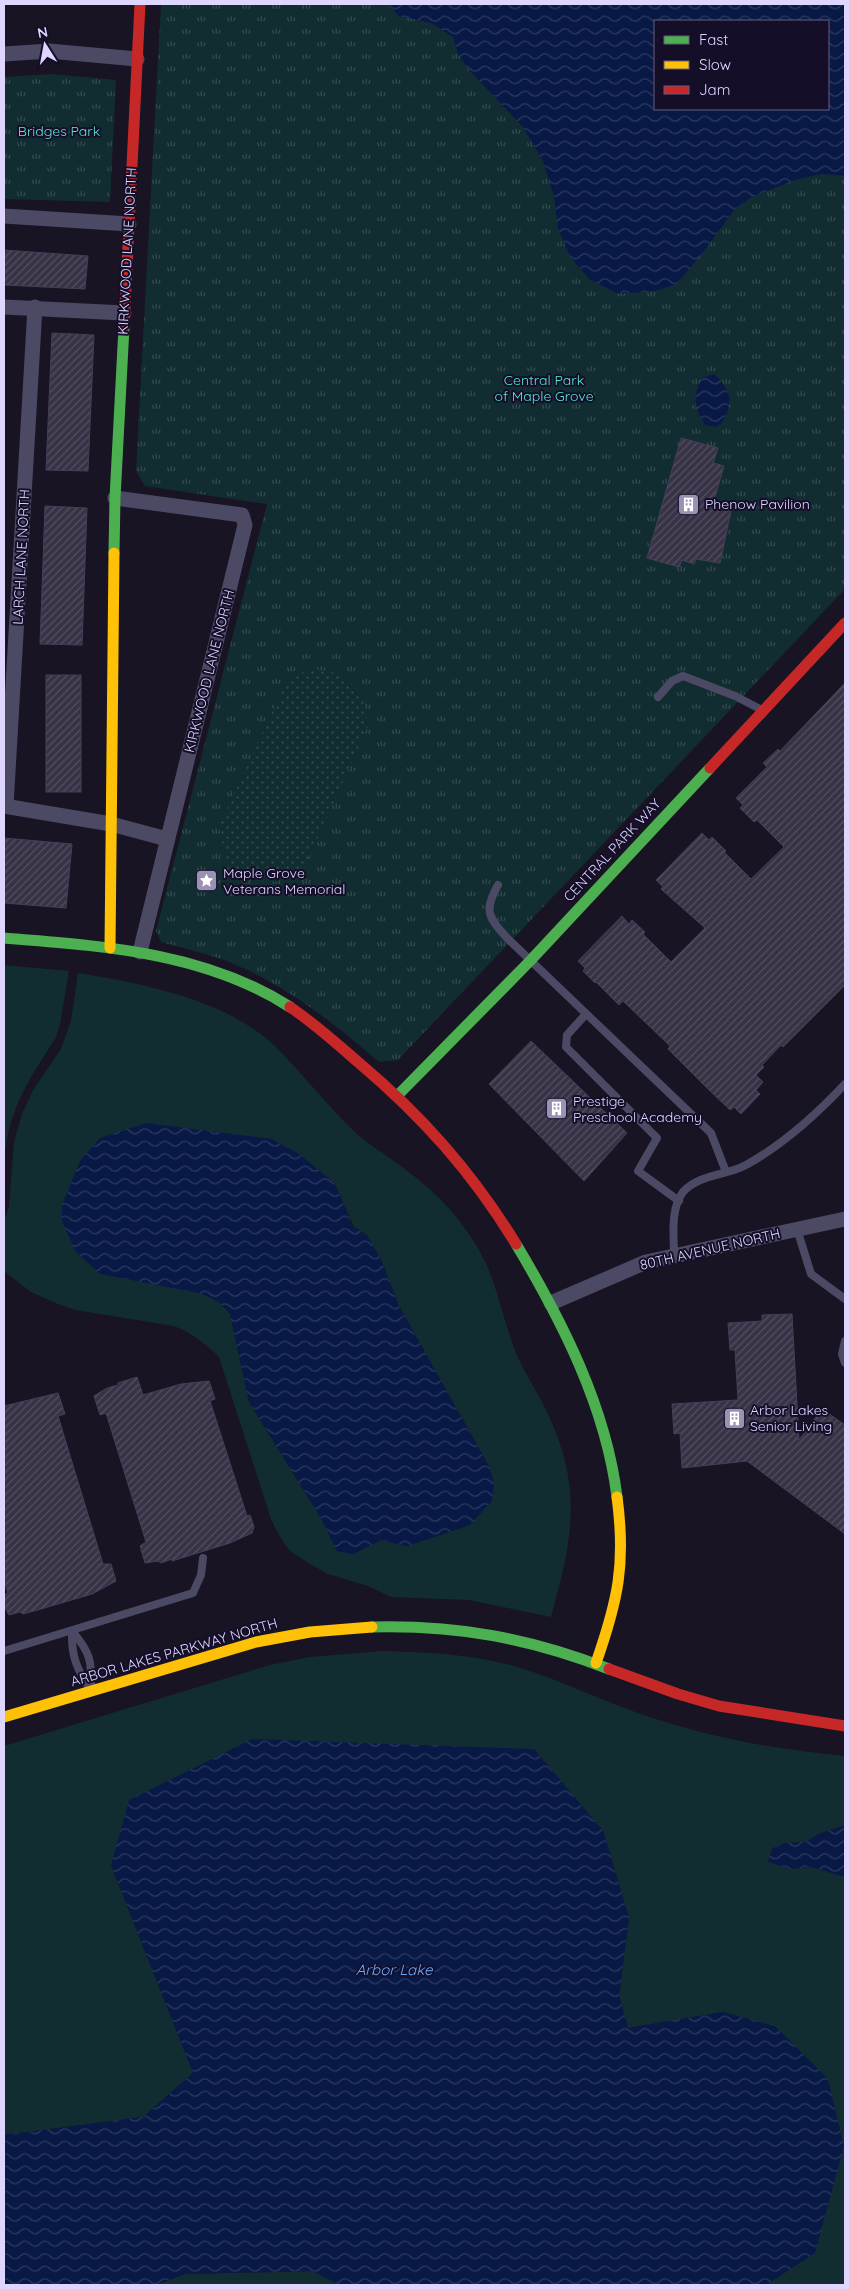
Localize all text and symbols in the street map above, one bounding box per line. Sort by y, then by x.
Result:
north arrow [20,20,70,70]
legend [654,20,829,110]
text: N [36,22,49,42]
text: Fast [699,30,728,49]
text: Slow [699,55,731,74]
text: Jam [699,80,730,99]
park label: Bridges Park [18,122,100,140]
street label: KIRKWOOD LANE NORTH [114,167,140,335]
park label: Central Park of Maple Grove [494,371,594,405]
street label: LARCH LANE NORTH [8,489,34,625]
building icon: Phenow Pavilion [677,492,701,516]
place label: Phenow Pavilion [705,495,810,513]
street label: KIRKWOOD LANE NORTH [180,588,238,754]
street label: CENTRAL PARK WAY [560,795,665,905]
place label: Maple Grove Veterans Memorial [223,864,345,898]
place icon: Maple Grove Veterans Memorial [195,869,219,893]
place label: Prestige Preschool Academy [573,1092,702,1126]
building icon: Prestige Preschool Academy [545,1097,569,1121]
street label: 80TH AVENUE NORTH [638,1224,782,1274]
place label: Arbor Lakes Senior Living [750,1401,832,1435]
building icon: Arbor Lakes Senior Living [722,1406,746,1430]
street label: ARBOR LAKES PARKWAY NORTH [68,1614,280,1690]
water label: Arbor Lake [356,1960,433,1979]

